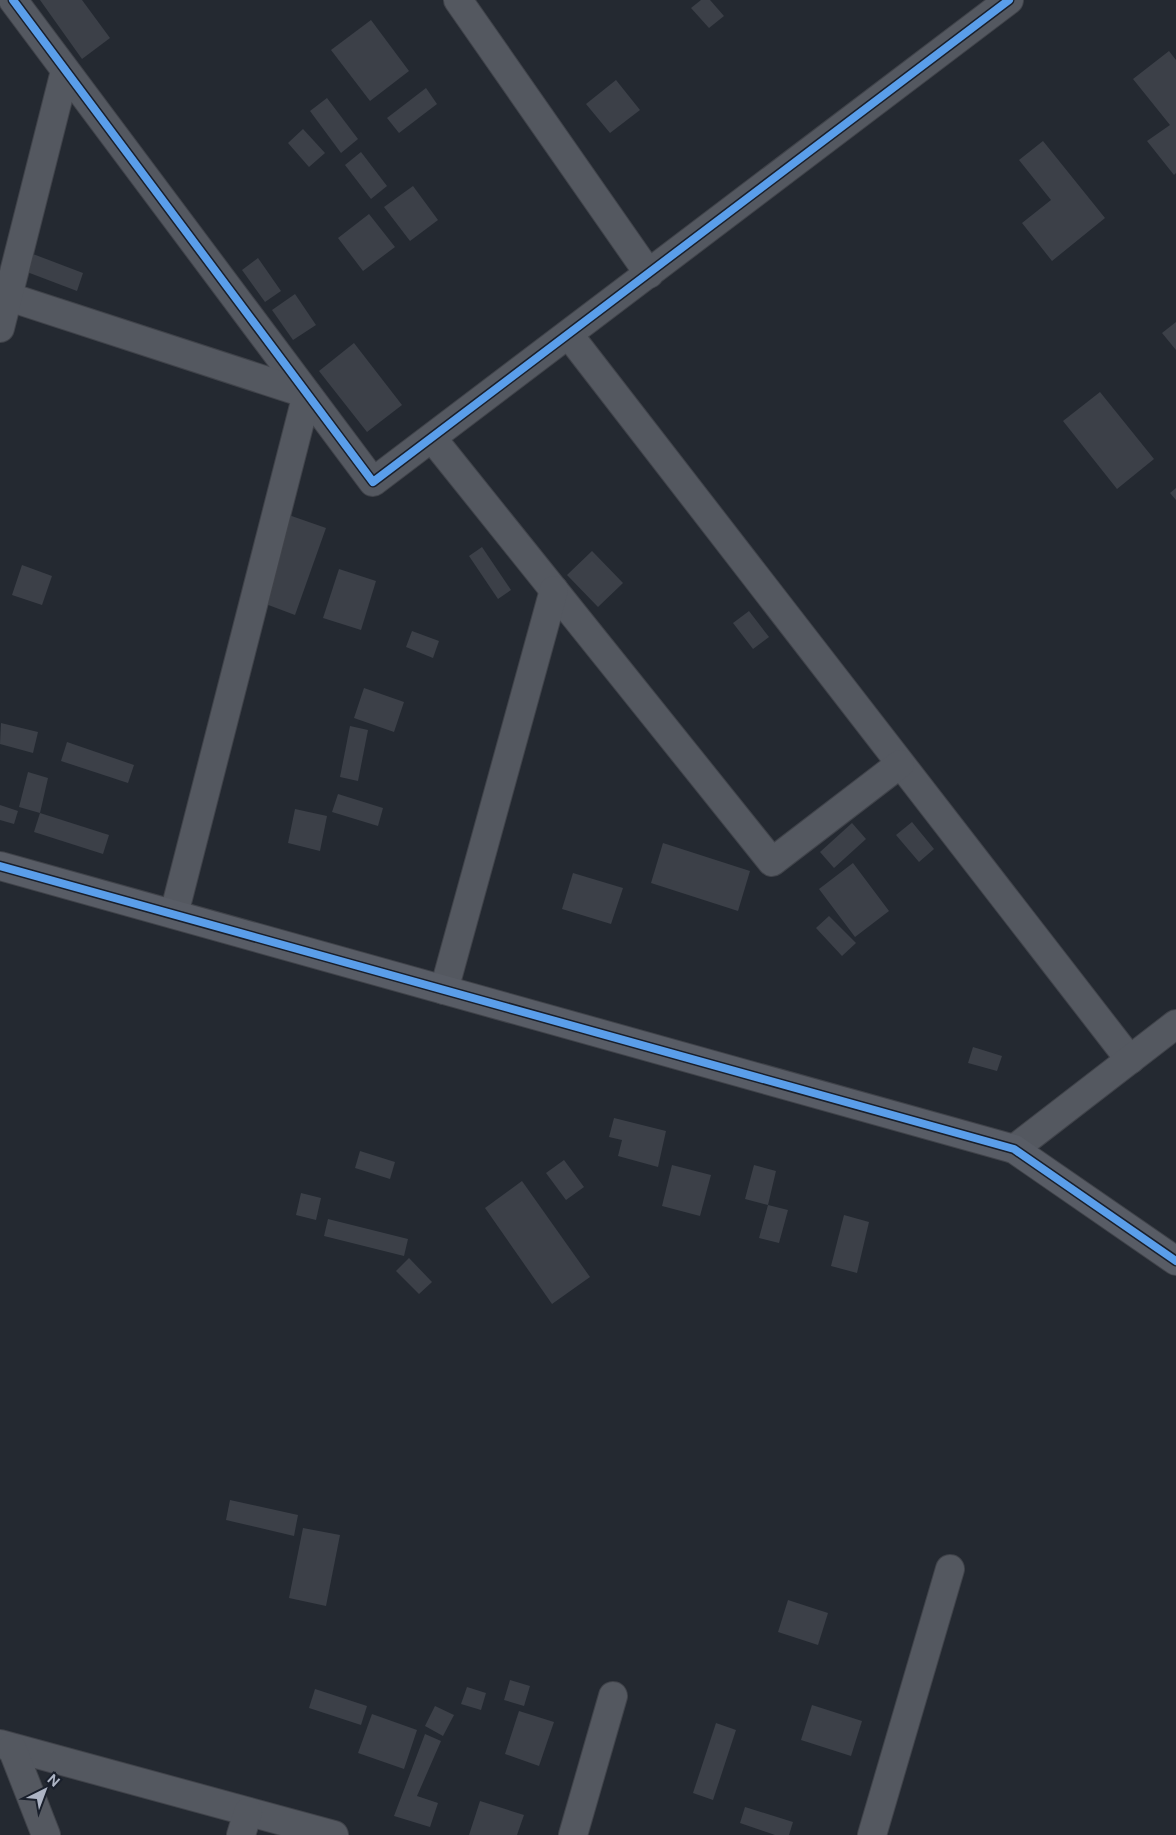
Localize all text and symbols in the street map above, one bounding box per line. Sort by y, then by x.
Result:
north arrow [20,1765,70,1815]
text: N [44,1771,63,1790]

